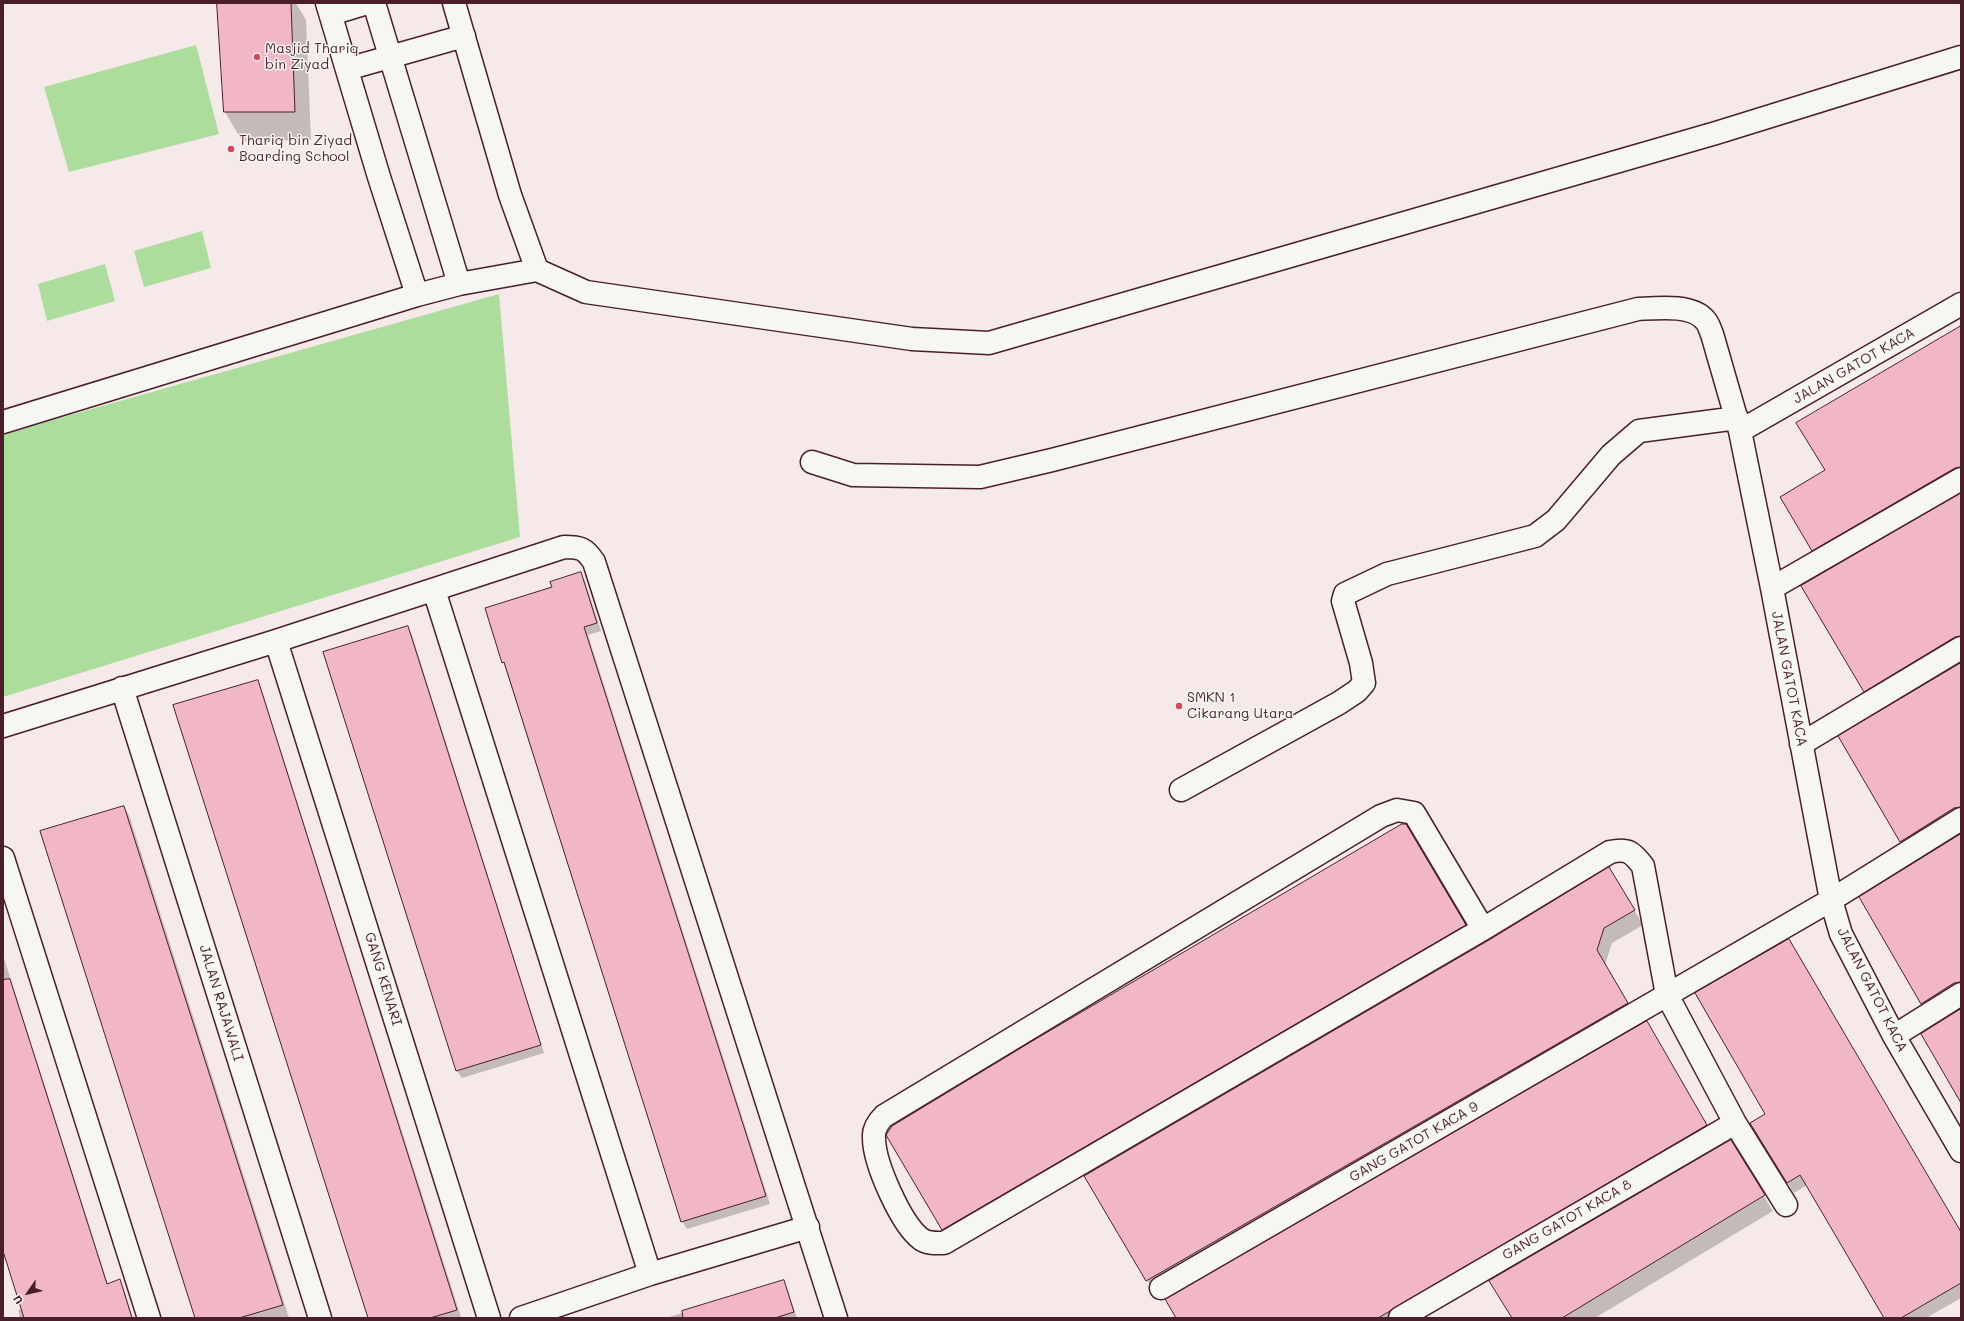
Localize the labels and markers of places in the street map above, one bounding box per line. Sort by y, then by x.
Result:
place label: Masjid Thariq bin Ziyad [265,41,359,74]
marker: Masjid Thariq bin Ziyad [252,52,262,62]
place label: Thariq bin Ziyad Boarding School [239,133,352,166]
marker: Thariq bin Ziyad Boarding School [226,144,236,154]
place label: SMKN 1 Cikarang Utara [1187,690,1294,722]
marker: SMKN 1 Cikarang Utara [1174,701,1184,711]

